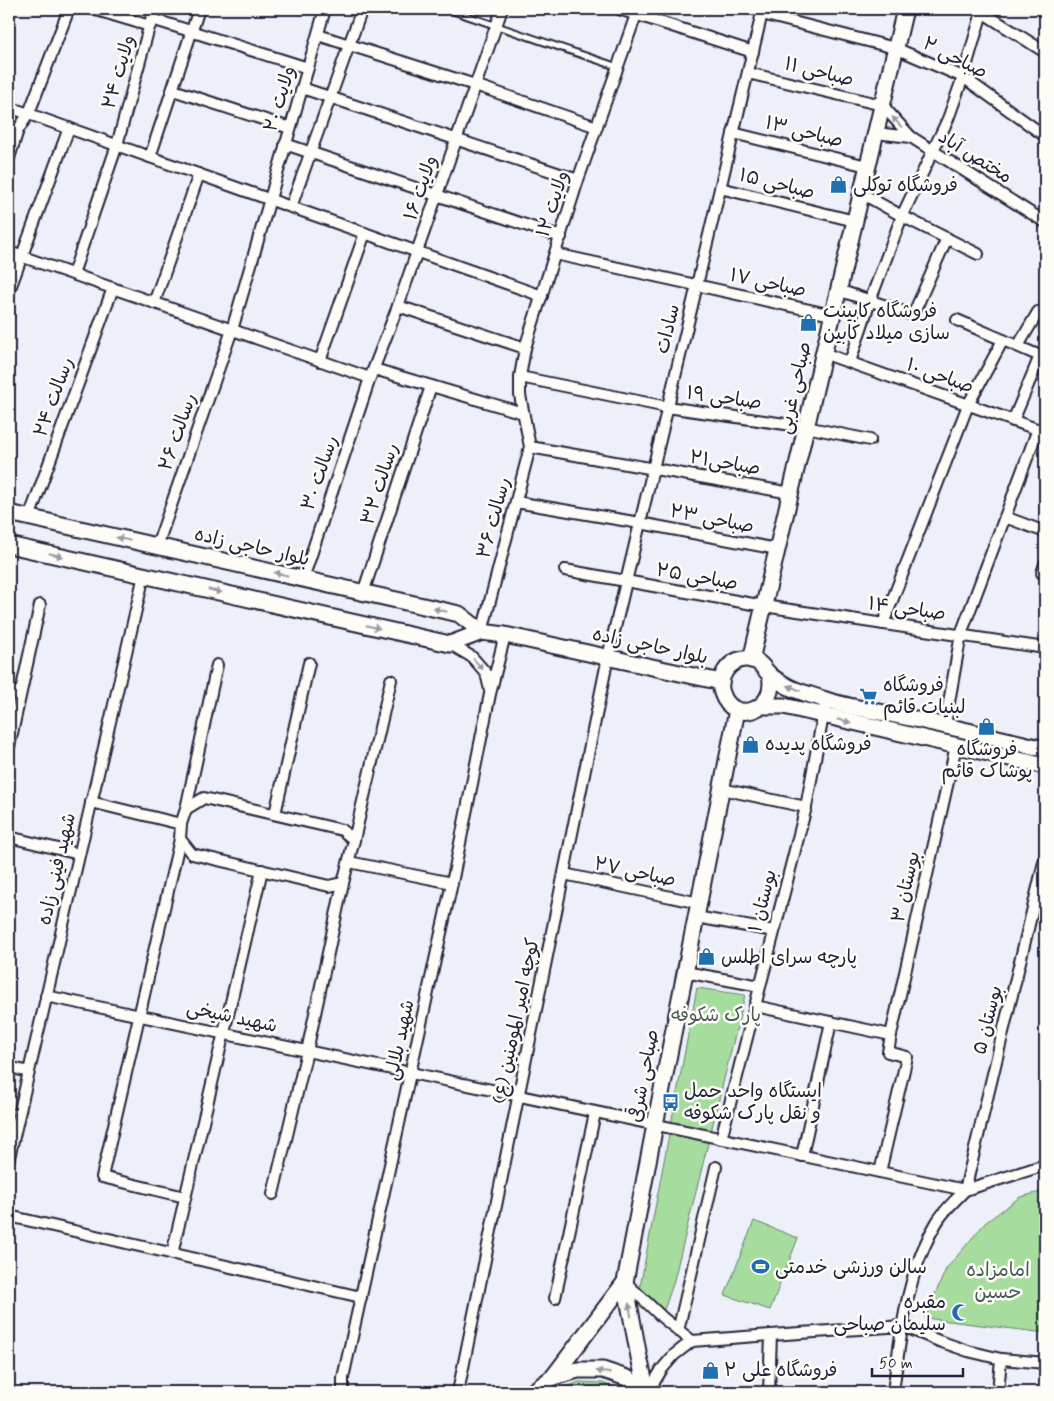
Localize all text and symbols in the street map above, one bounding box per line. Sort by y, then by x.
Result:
street label: صباحی ۲ [918,31,992,85]
street label: ولایت ۲۴ [97,32,141,112]
street label: صباحی ۱۱ [782,51,856,93]
street label: ولایت ۲۰ [258,63,302,135]
street label: صباحی ۱۳ [762,110,846,154]
one-way arrow [891,116,903,128]
street label: مختص آباد [933,124,1017,190]
street label: ولایت ۱۶ [398,152,444,224]
street label: صباحی ۱۵ [737,163,817,205]
street label: ولایت ۱۲ [531,168,575,240]
place label: فروشگاه توکلی [853,173,958,198]
shop icon: فروشگاه توکلی [829,175,849,195]
street label: صباحی ۱۷ [728,263,808,303]
place label: فروشگاه کابینت سازی میلاد کابین [823,299,950,346]
street label: سادات [650,301,686,357]
shop icon: فروشگاه کابینت سازی میلاد کابین [799,312,819,332]
street label: صباحی غربی [772,339,818,437]
street label: صباحی ۱۰ [903,352,977,400]
street label: رسالت ۲۴ [28,354,80,440]
street label: صباحی ۱۹ [685,380,763,416]
street label: رسالت ۲۶ [153,390,203,474]
street label: رسالت ۳۰ [295,432,345,514]
street label: رسالت ۳۲ [355,440,405,528]
street label: صباحی۲۱ [688,444,762,482]
street label: رسالت ۳۶ [471,475,517,561]
street label: صباحی ۲۳ [668,499,756,539]
street label: بلوار حاجی زاده [192,522,312,572]
one-way arrow [115,535,130,543]
one-way arrow [49,552,65,560]
street label: صباحی ۲۵ [654,557,740,597]
one-way arrow [274,570,289,578]
one-way arrow [207,587,222,595]
street label: صباحی ۱۴ [867,591,947,627]
one-way arrow [432,606,447,614]
street label: بلوار حاجی زاده [590,622,710,670]
one-way arrow [366,623,381,631]
one-way arrow [472,657,484,669]
place label: فروشگاه لبنیات قائم [883,673,965,721]
one-way arrow [787,684,801,692]
supermarket icon: فروشگاه لبنیات قائم [859,686,879,706]
shop icon: فروشگاه پوشاک قائم [977,716,997,736]
one-way arrow [836,717,851,725]
place label: فروشگاه پدیده [765,732,872,757]
shop icon: فروشگاه پدیده [741,734,761,754]
place label: فروشگاه پوشاک قائم [941,737,1033,785]
street label: شهید فینی زاده [32,810,82,928]
street label: بوستان ۳ [886,849,926,925]
street label: صباحی ۲۷ [592,851,678,893]
street label: بوستان ۱ [743,867,783,935]
street label: کوچه امیر المومنین (ع) [486,936,546,1106]
place label: پارچه سرای اطلس [721,945,857,970]
shop icon: پارچه سرای اطلس [697,947,717,967]
street label: بوستان ۵ [967,983,1009,1057]
street label: شهید شیخی [184,995,280,1039]
street label: شهید بلالی [379,997,421,1083]
park label: پارک شکوفه [671,1003,761,1028]
street label: صباحی شرقی [622,1027,665,1125]
place label: ایستگاه واحد حمل و نقل پارک شکوفه [684,1079,822,1126]
bus stop icon: ایستگاه واحد حمل و نقل پارک شکوفه [660,1092,680,1112]
place label: سالن ورزشی خدمتی [775,1255,927,1280]
sports icon: سالن ورزشی خدمتی [751,1257,771,1277]
park label: امامزاده حسین [966,1258,1030,1305]
place label: مقبره سلیمان صباحی [834,1290,946,1337]
one-way arrow [626,1302,634,1318]
mosque icon: مقبره سلیمان صباحی [950,1303,970,1323]
scale bar [872,1346,963,1378]
text: 50 m [879,1354,913,1374]
place label: فروشگاه علی ۲ [724,1358,837,1383]
shop icon: فروشگاه علی ۲ [700,1360,720,1380]
one-way arrow [595,1367,611,1375]

